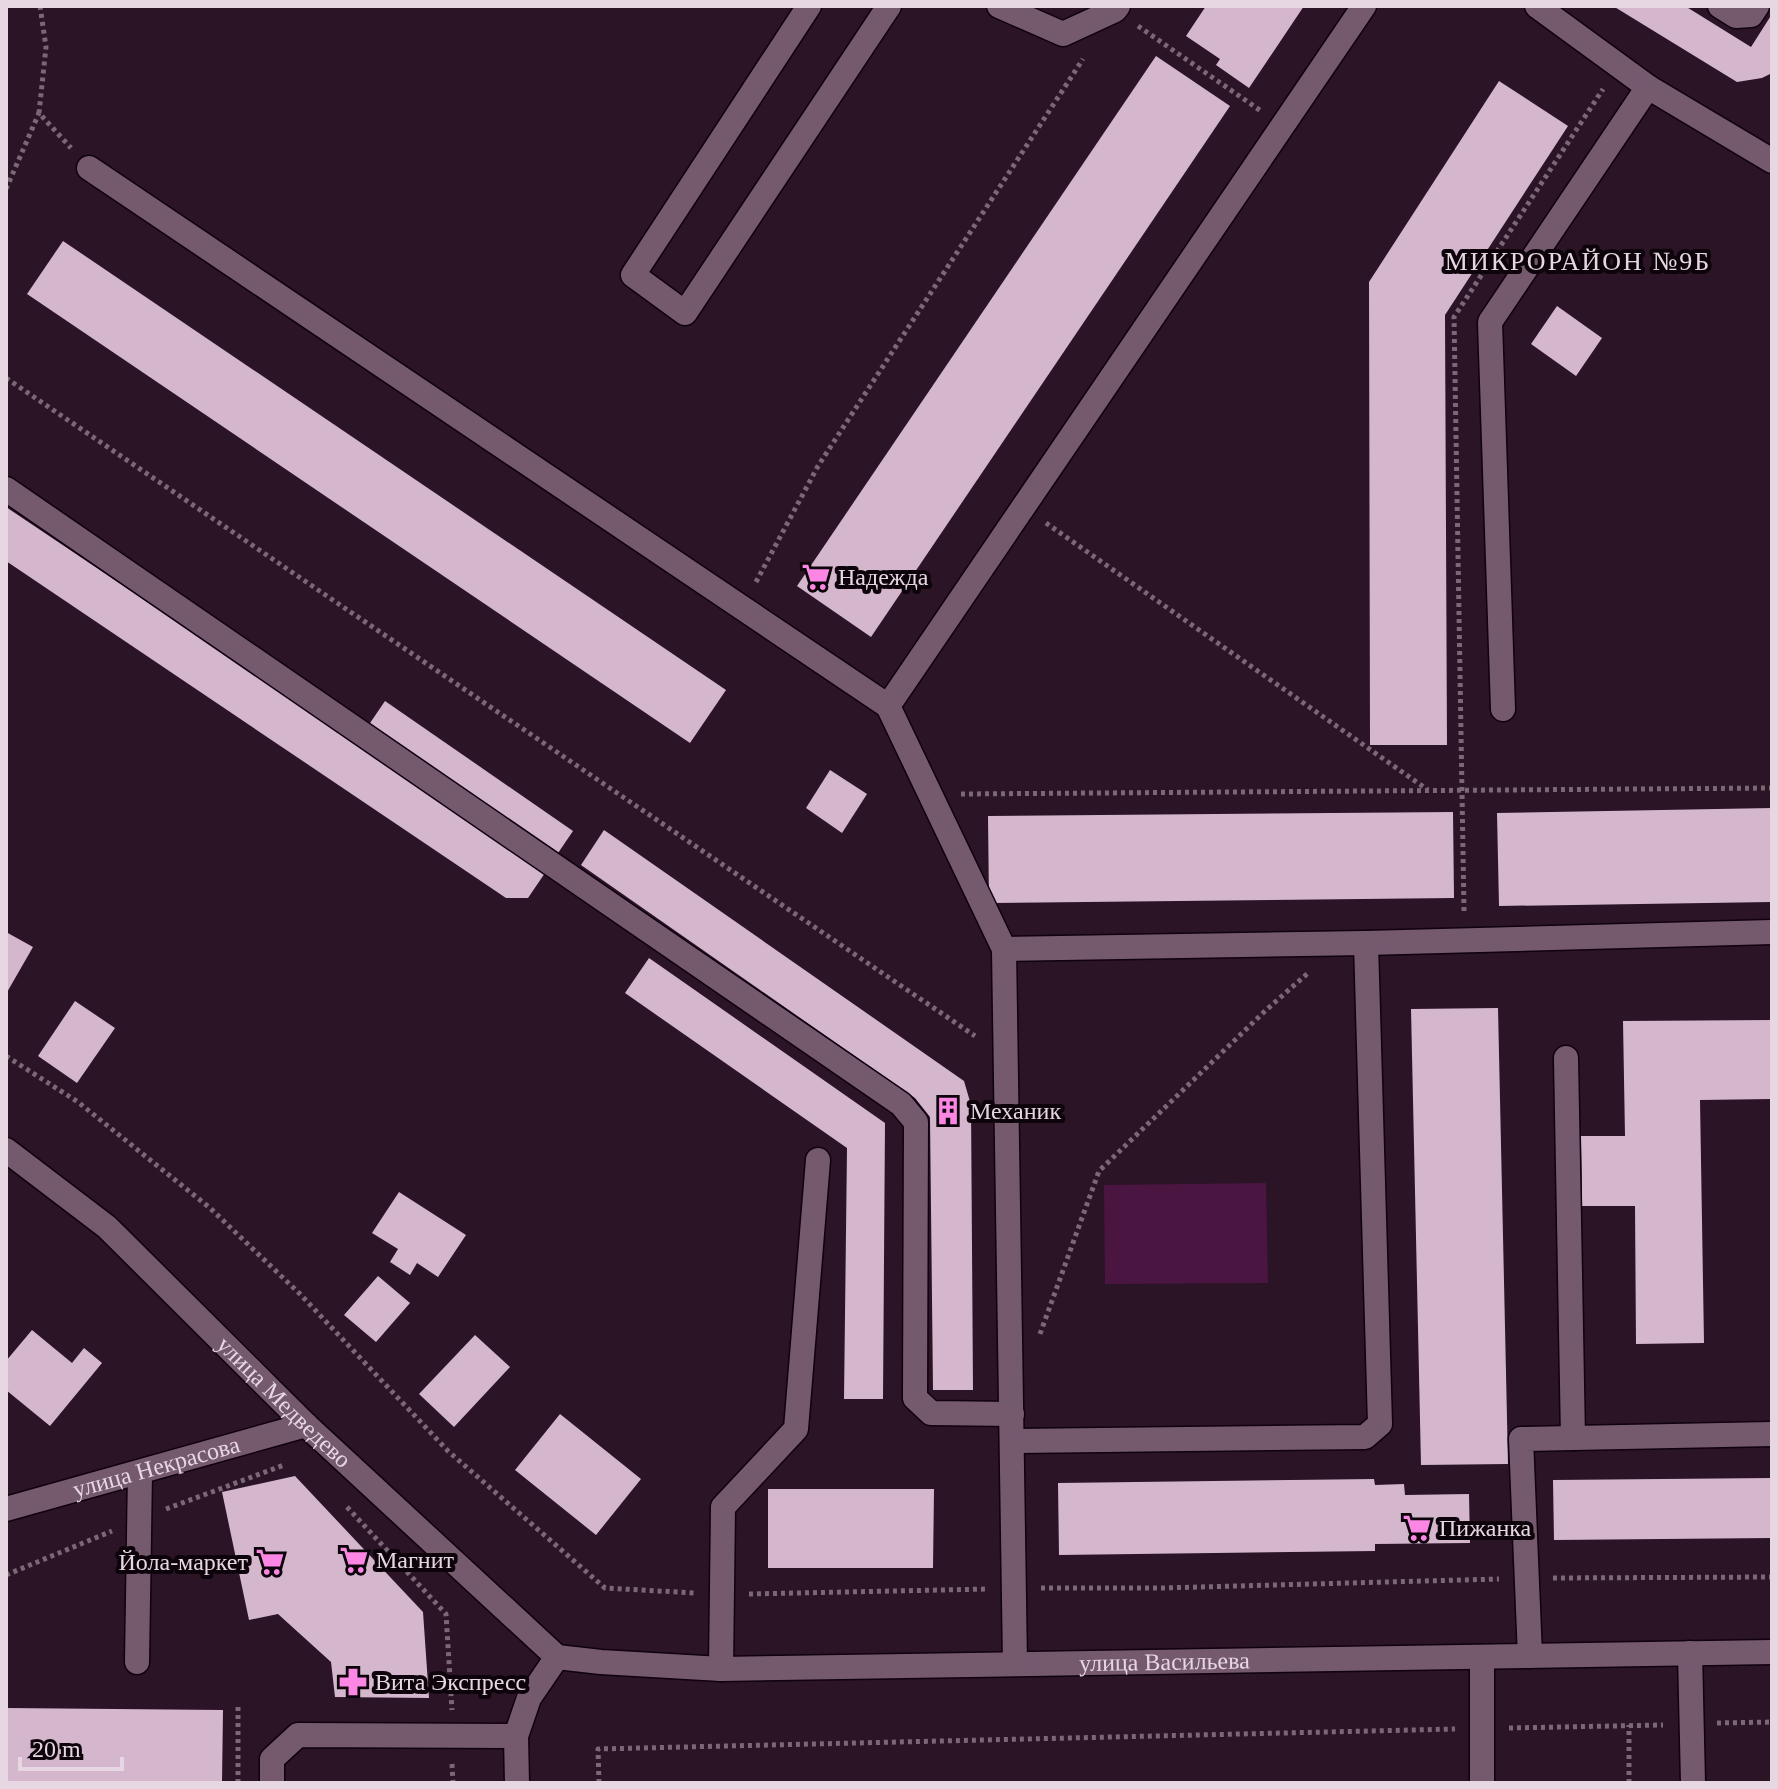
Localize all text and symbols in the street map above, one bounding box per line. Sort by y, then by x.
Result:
district label: МИКРОРАЙОН №9Б [1445,247,1711,276]
supermarket icon: Надежда [801,562,831,592]
place label: Надежда [838,564,929,590]
building icon: Механик [933,1096,963,1126]
place label: Механик [970,1098,1061,1124]
street label: улица Медведево [212,1331,356,1473]
street label: улица Некрасова [70,1431,243,1503]
supermarket icon: Пижанка [1402,1513,1432,1543]
place label: Пижанка [1439,1515,1532,1541]
supermarket icon: Магнит [339,1545,369,1575]
supermarket icon: Йола-маркет [255,1547,285,1577]
place label: Магнит [376,1547,455,1573]
place label: Йола-маркет [118,1549,249,1575]
street label: улица Васильева [1079,1647,1250,1676]
pharmacy icon: Вита Экспресс [338,1667,368,1697]
place label: Вита Экспресс [375,1669,526,1695]
scale bar [20,1721,122,1771]
text: 20 m [32,1736,81,1762]

